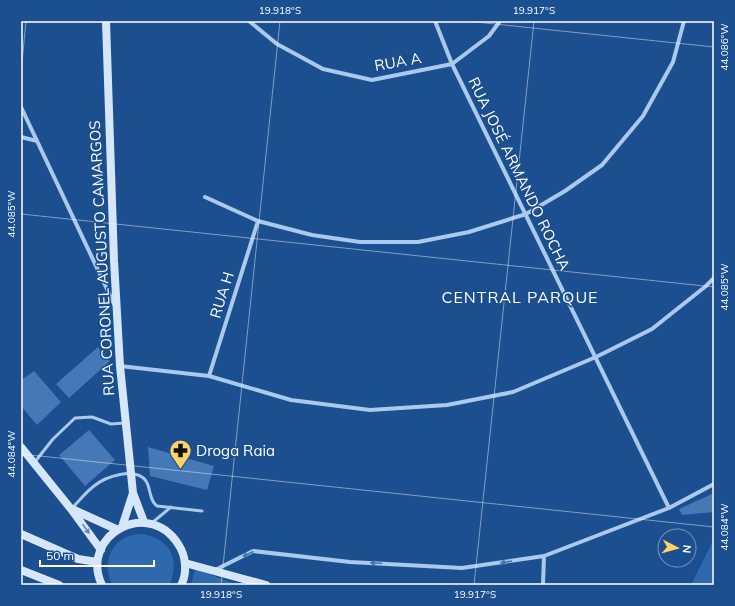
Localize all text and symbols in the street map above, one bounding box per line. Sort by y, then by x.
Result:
text: 19.918°S [259,4,301,17]
text: 19.917°S [513,4,555,17]
text: 44.086°W [718,23,731,71]
street label: RUA A [373,48,423,75]
street label: RUA JOSÉ ARMANDO ROCHA [464,74,575,274]
street label: RUA CORONEL AUGUSTO CAMARGOS [85,120,118,396]
text: 44.085°W [5,190,18,238]
text: 44.085°W [718,263,731,311]
street label: RUA H [205,269,238,320]
district label: CENTRAL PARQUE [442,287,598,307]
text: 44.084°W [5,430,18,478]
pharmacy icon: Droga Raia [168,438,194,471]
place label: Droga Raia [196,441,275,460]
text: 44.084°W [718,503,731,551]
one-way arrow [82,524,90,535]
north arrow [657,528,697,568]
scale bar [40,542,154,568]
text: N [680,544,694,554]
text: 50 m [46,548,74,563]
one-way arrow [242,551,253,557]
one-way arrow [500,559,512,565]
one-way arrow [370,560,382,567]
text: 19.918°S [200,588,242,601]
text: 19.917°S [454,588,496,601]

